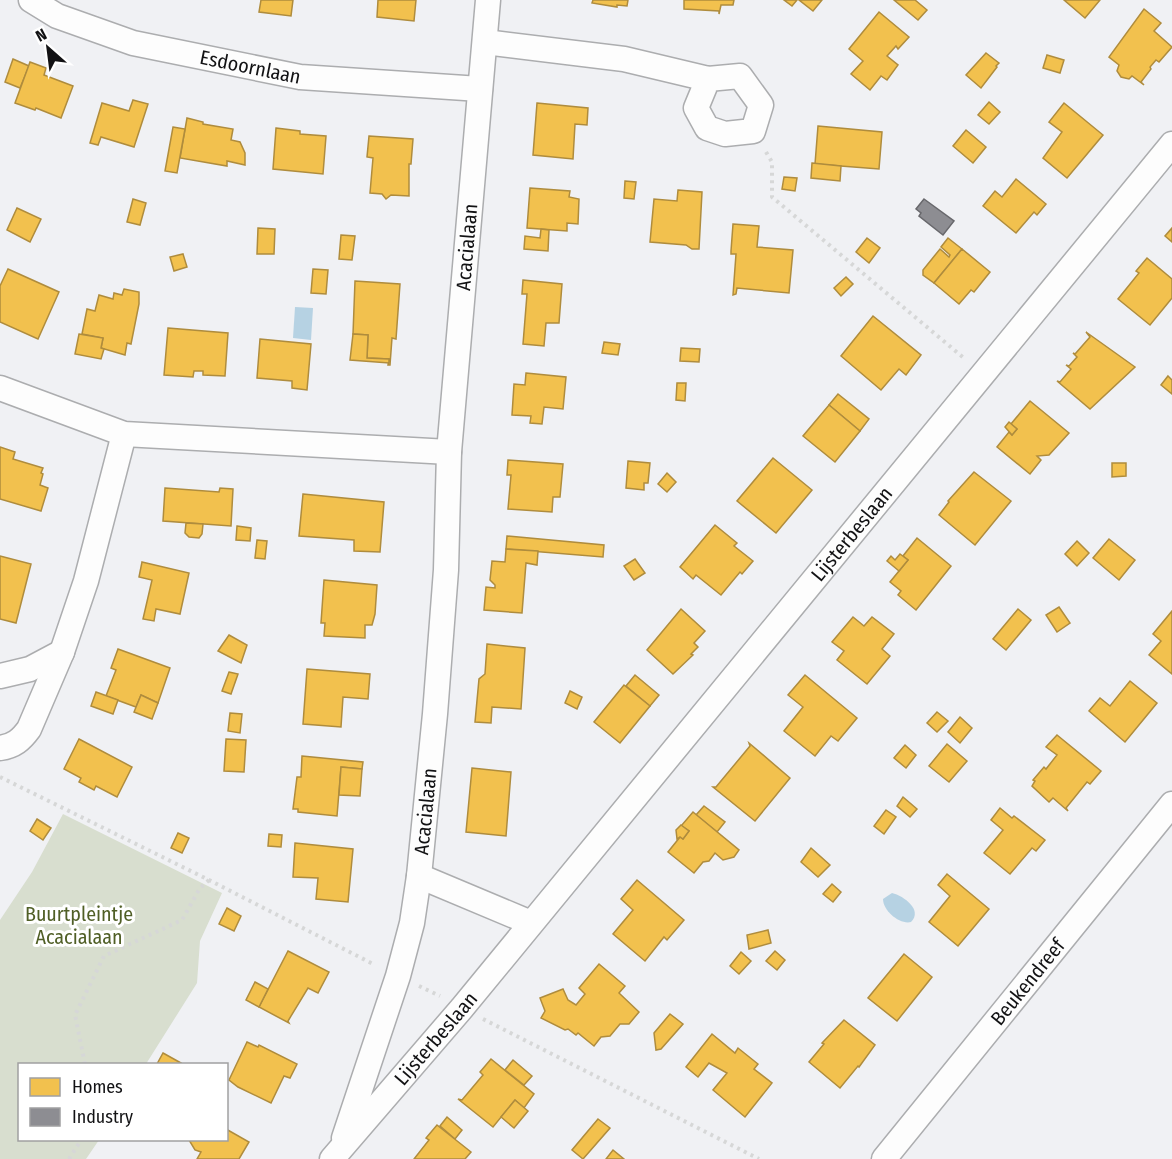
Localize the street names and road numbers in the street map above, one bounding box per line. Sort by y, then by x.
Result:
street label: Esdoornlaan [198,45,303,89]
street label: Acacialaan [451,203,482,292]
street label: Lijsterbeslaan [806,482,897,586]
street label: Acacialaan [409,767,442,856]
street label: Beukendreef [986,933,1071,1030]
street label: Lijsterbeslaan [389,987,482,1090]

